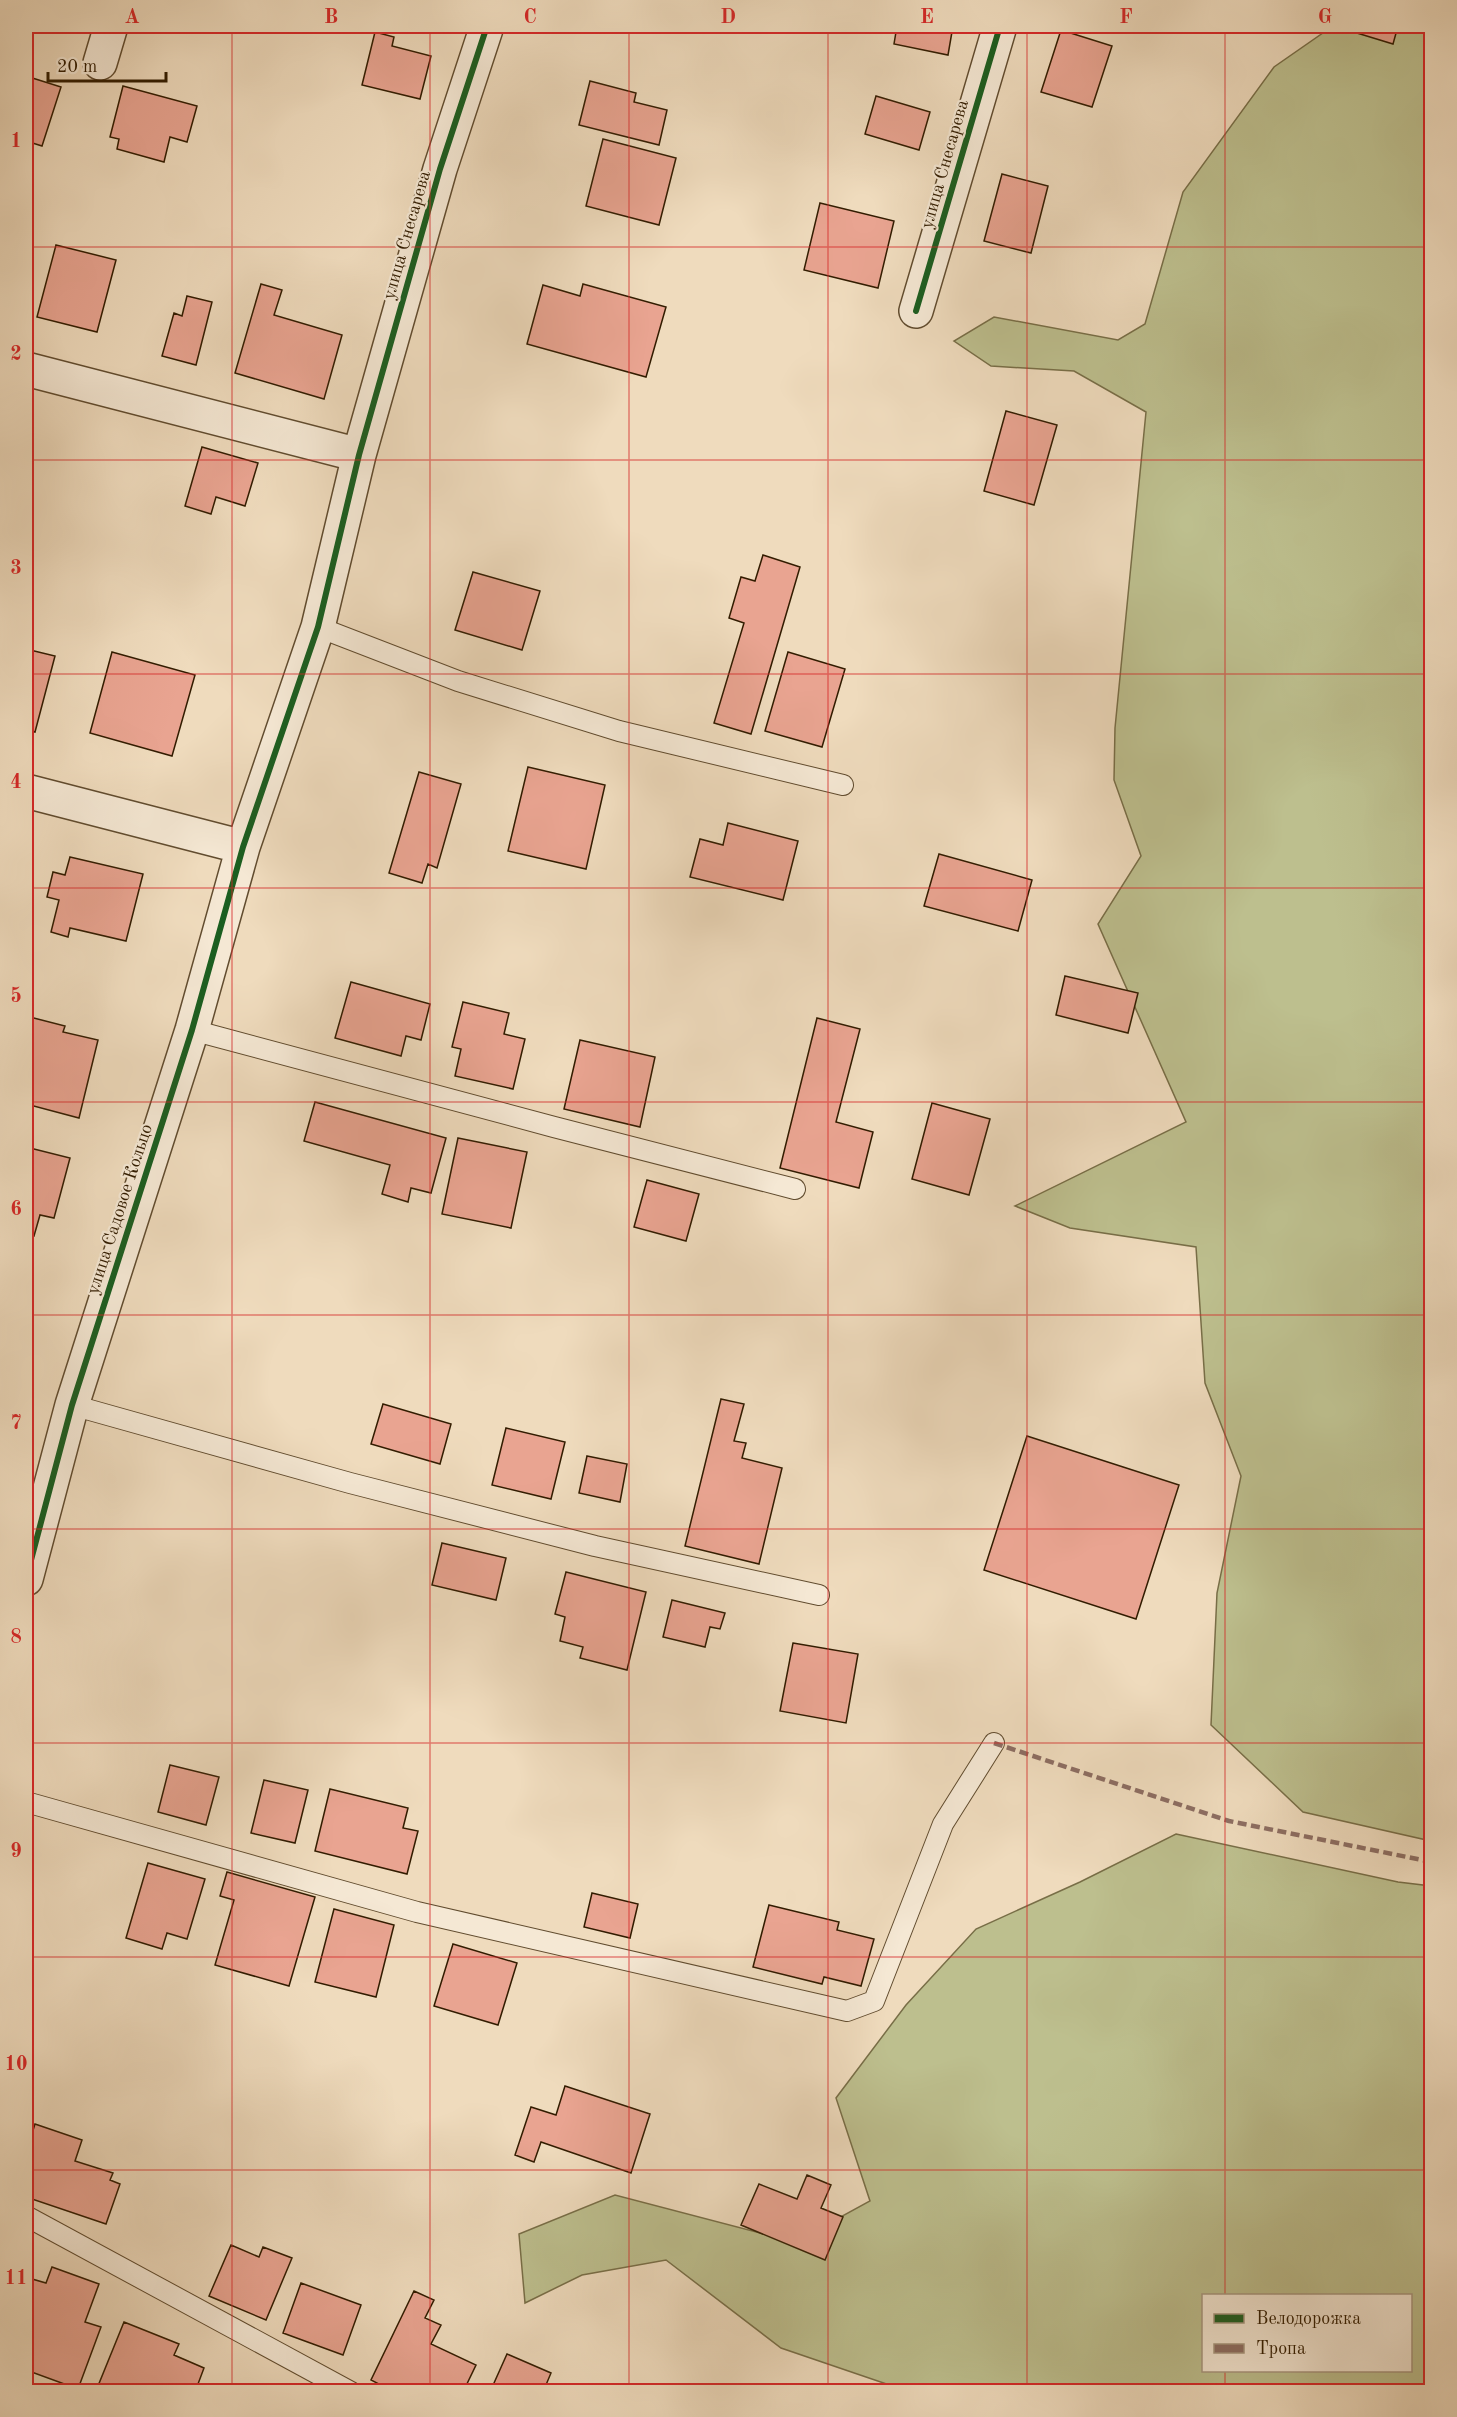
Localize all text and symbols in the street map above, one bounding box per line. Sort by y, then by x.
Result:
text: A [124,8,140,28]
text: B [324,8,338,28]
text: C [523,8,537,28]
text: D [720,8,736,28]
text: E [920,8,934,28]
text: F [1119,8,1133,28]
text: G [1318,8,1332,28]
scale bar [48,45,166,83]
text: 20 m [57,58,97,76]
street label: улица Снесарева [918,98,972,231]
text: 1 [10,132,22,152]
street label: улица Снесарева [380,169,434,302]
text: 2 [10,345,22,365]
text: 3 [10,559,22,579]
text: 4 [10,773,22,793]
text: 5 [10,986,22,1007]
street label: улица Садовое Кольцо [84,1122,156,1297]
text: 6 [10,1200,22,1220]
text: 7 [10,1414,22,1434]
text: 8 [10,1628,22,1648]
text: 9 [10,1842,22,1862]
text: 10 [4,2055,28,2075]
text: 11 [4,2269,28,2289]
legend [1202,2294,1412,2372]
text: Велодорожка [1256,2310,1361,2328]
text: Тропа [1256,2340,1306,2358]

